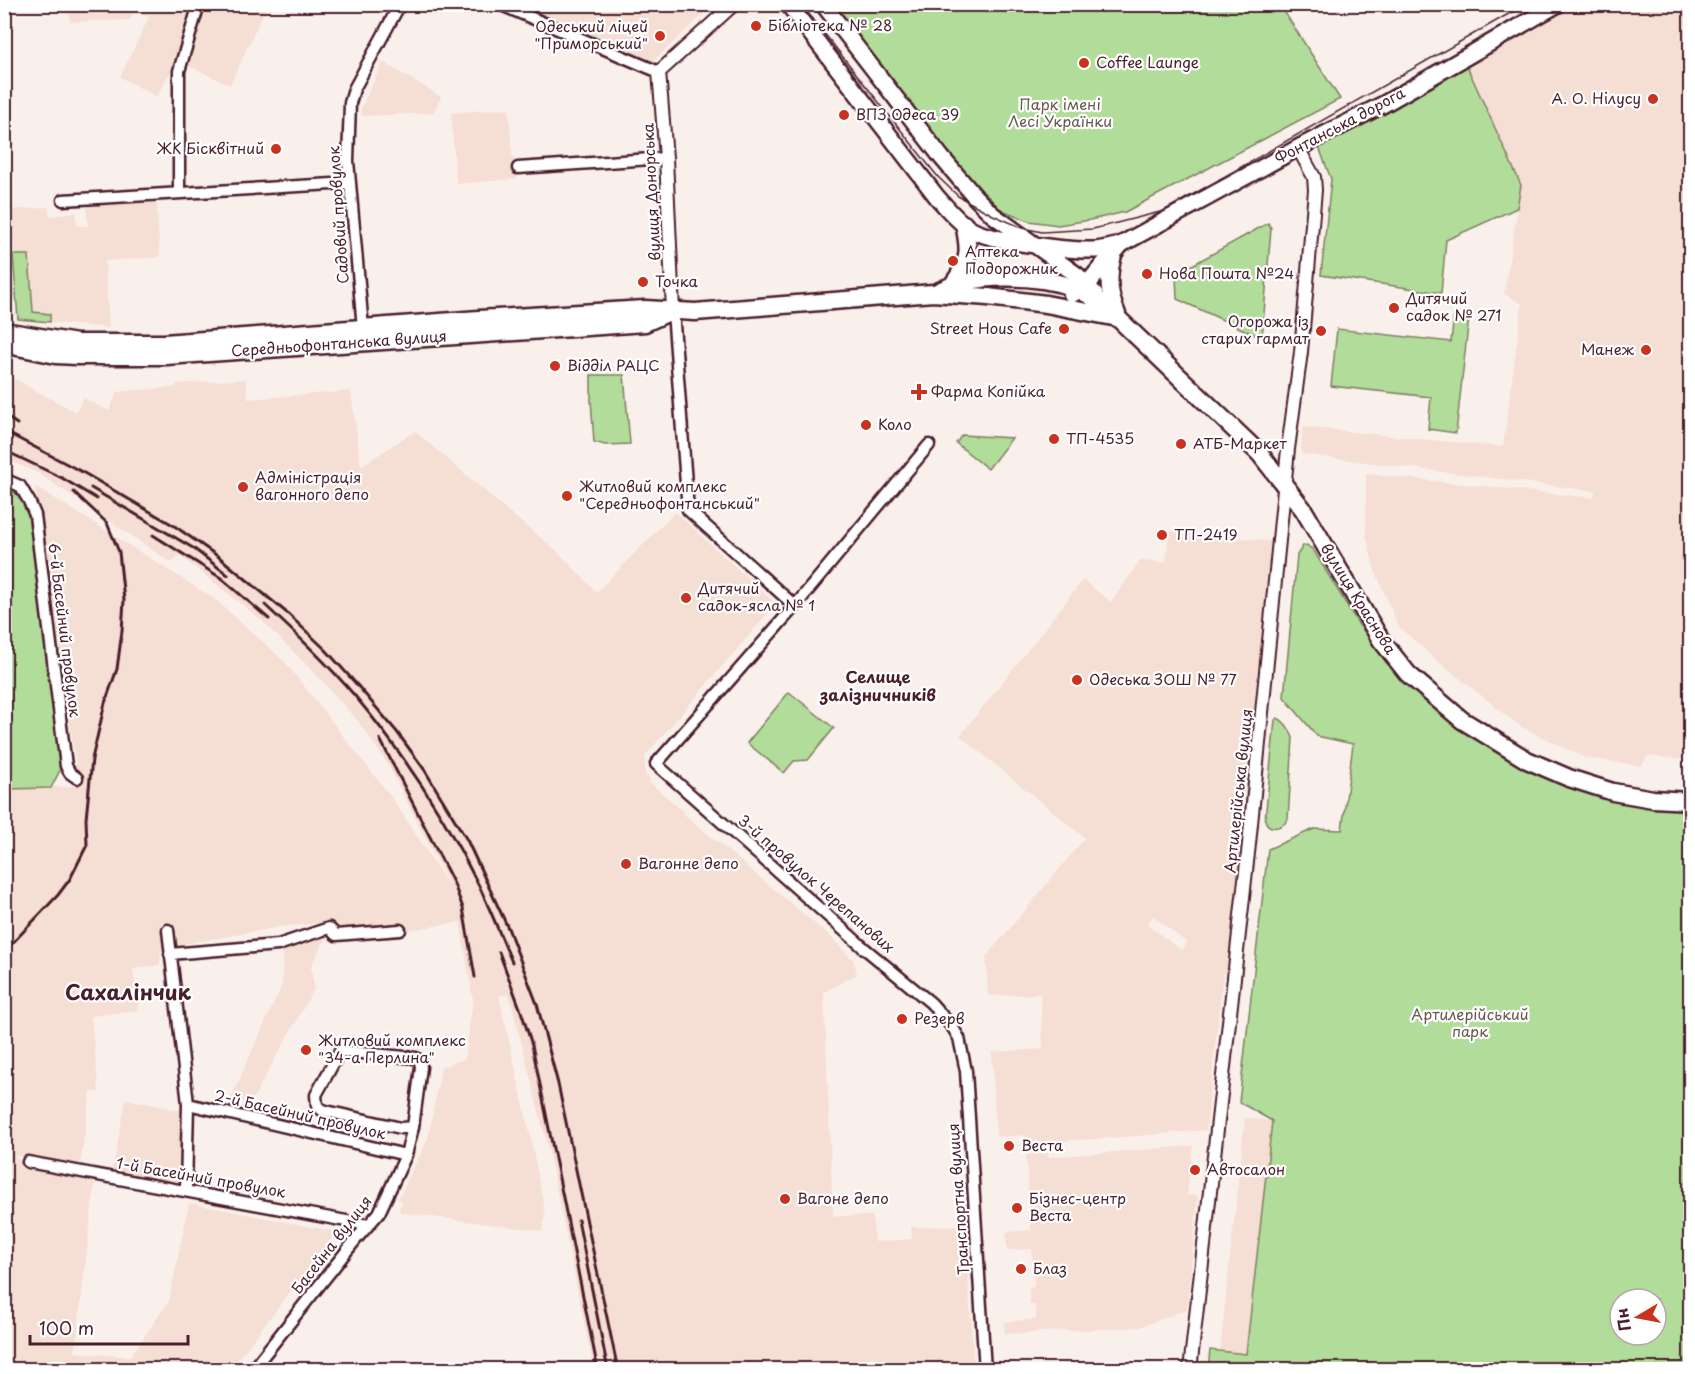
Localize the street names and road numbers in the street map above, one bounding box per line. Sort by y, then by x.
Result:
street label: Фонтанська дорога [1270,80,1409,169]
street label: вулиця Донорська [635,122,666,261]
street label: Садовий провулок [321,145,354,285]
street label: Середньофонтанська вулиця [230,323,448,362]
street label: вулиця Краснова [1316,538,1403,659]
street label: 6-й Басейний провулок [43,541,88,718]
street label: Артилерійська вулиця [1217,708,1258,874]
street label: 3-й провулок Черепанових [734,808,900,957]
street label: 2-й Басейний провулок [212,1083,388,1144]
street label: Транспортна вулиця [941,1122,974,1276]
street label: 1-й Басейний провулок [115,1150,288,1203]
street label: Басейна вулиця [285,1190,377,1298]

